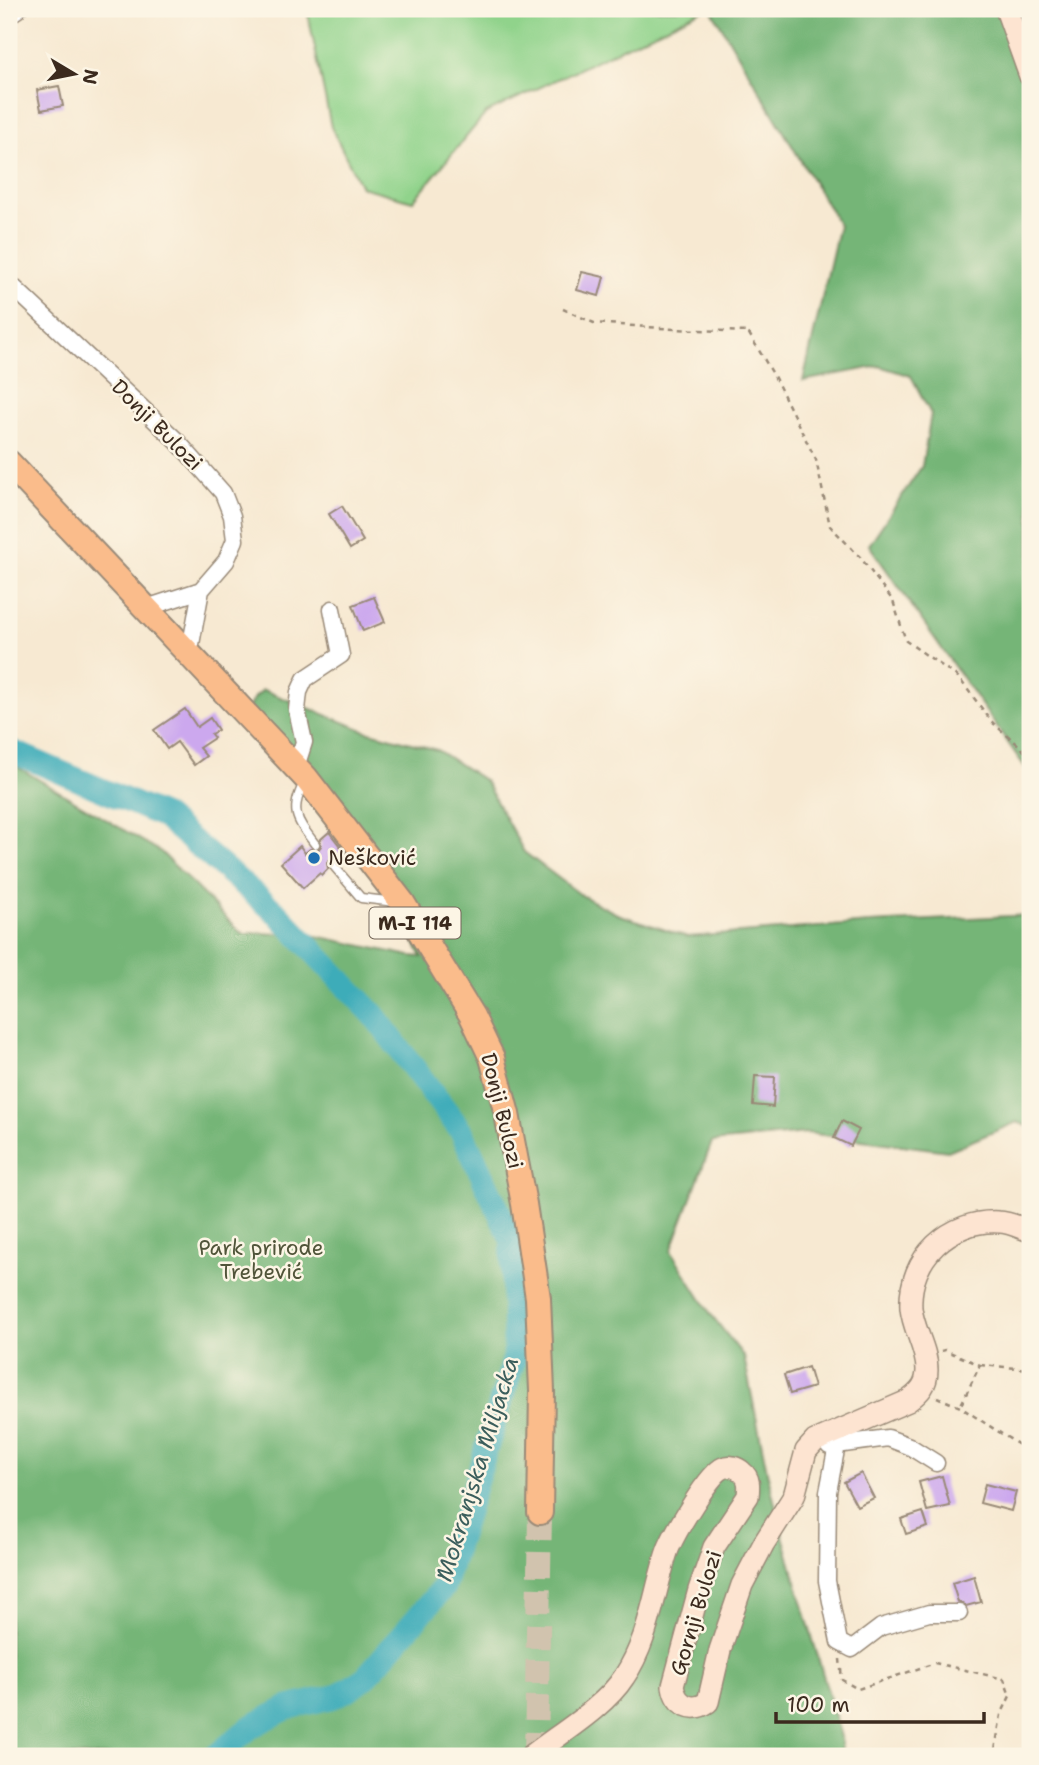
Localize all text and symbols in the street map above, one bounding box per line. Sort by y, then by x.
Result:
north arrow [38,38,108,108]
text: N [77,67,104,86]
street label: Donji Bulozi [105,373,209,477]
place label: Nešković [328,844,416,872]
marker: Nešković [306,850,322,866]
road number: M-I 114 [370,908,460,939]
street label: Donji Bulozi [474,1050,530,1172]
park label: Park prirode Trebević [198,1234,324,1286]
water label: Mokranjska Miljacka [429,1353,525,1585]
street label: Gornji Bulozi [664,1547,728,1679]
scale bar [776,1681,985,1725]
text: 100 m [787,1691,850,1719]

